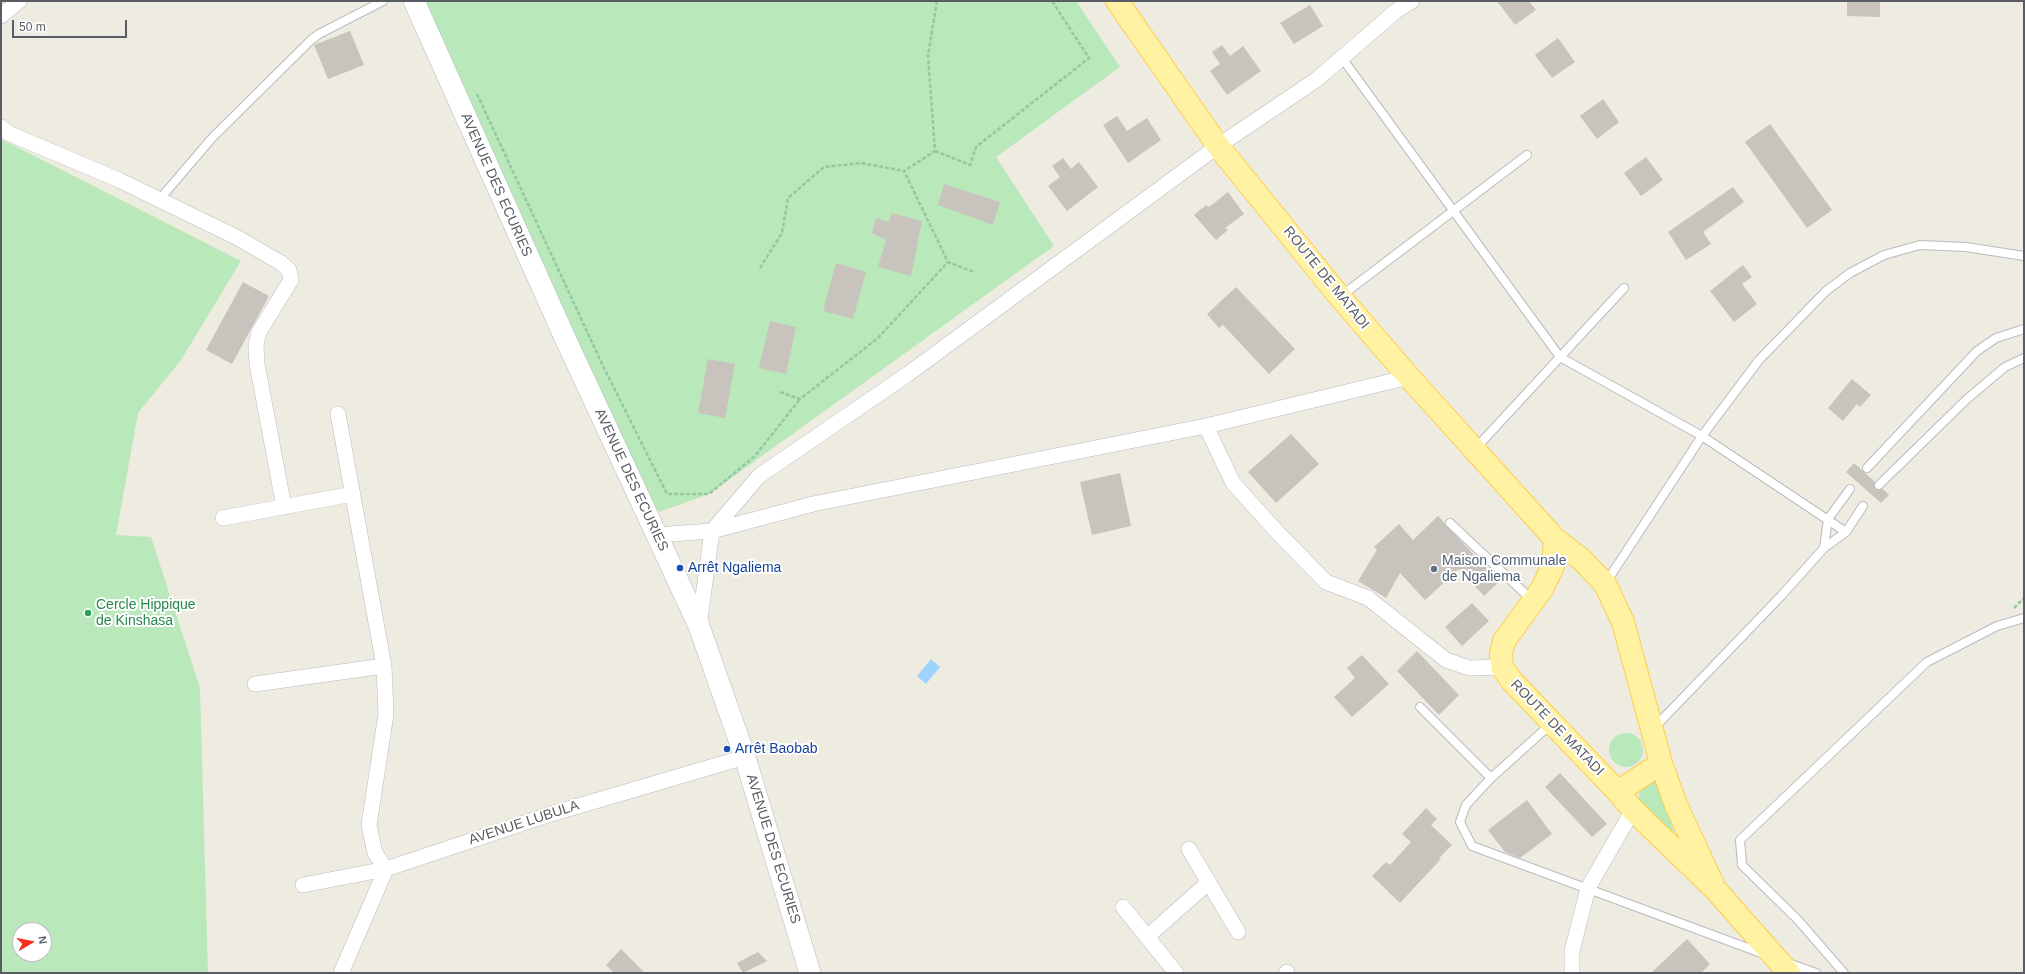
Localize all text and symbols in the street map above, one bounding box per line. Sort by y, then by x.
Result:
scale bar [14,12,129,38]
text: 50 m [19,20,46,34]
street label: AVENUE DES ECURIES [457,111,535,259]
street label: ROUTE DE MATADI [1279,223,1373,333]
street label: AVENUE DES ECURIES [591,406,671,554]
place label: Maison Communale de Ngaliema [1442,553,1566,586]
place label: Arrêt Ngaliema [688,560,781,576]
marker: Arrêt Ngaliema [675,563,685,573]
marker: Maison Communale de Ngaliema [1429,564,1439,574]
place label: Cercle Hippique de Kinshasa [96,597,196,630]
marker: Cercle Hippique de Kinshasa [83,608,93,618]
street label: ROUTE DE MATADI [1507,676,1607,780]
place label: Arrêt Baobab [735,741,817,757]
marker: Arrêt Baobab [722,744,732,754]
street label: AVENUE DES ECURIES [742,772,804,926]
street label: AVENUE LUBULA [467,797,581,849]
north arrow [12,922,52,962]
text: N [36,935,49,945]

